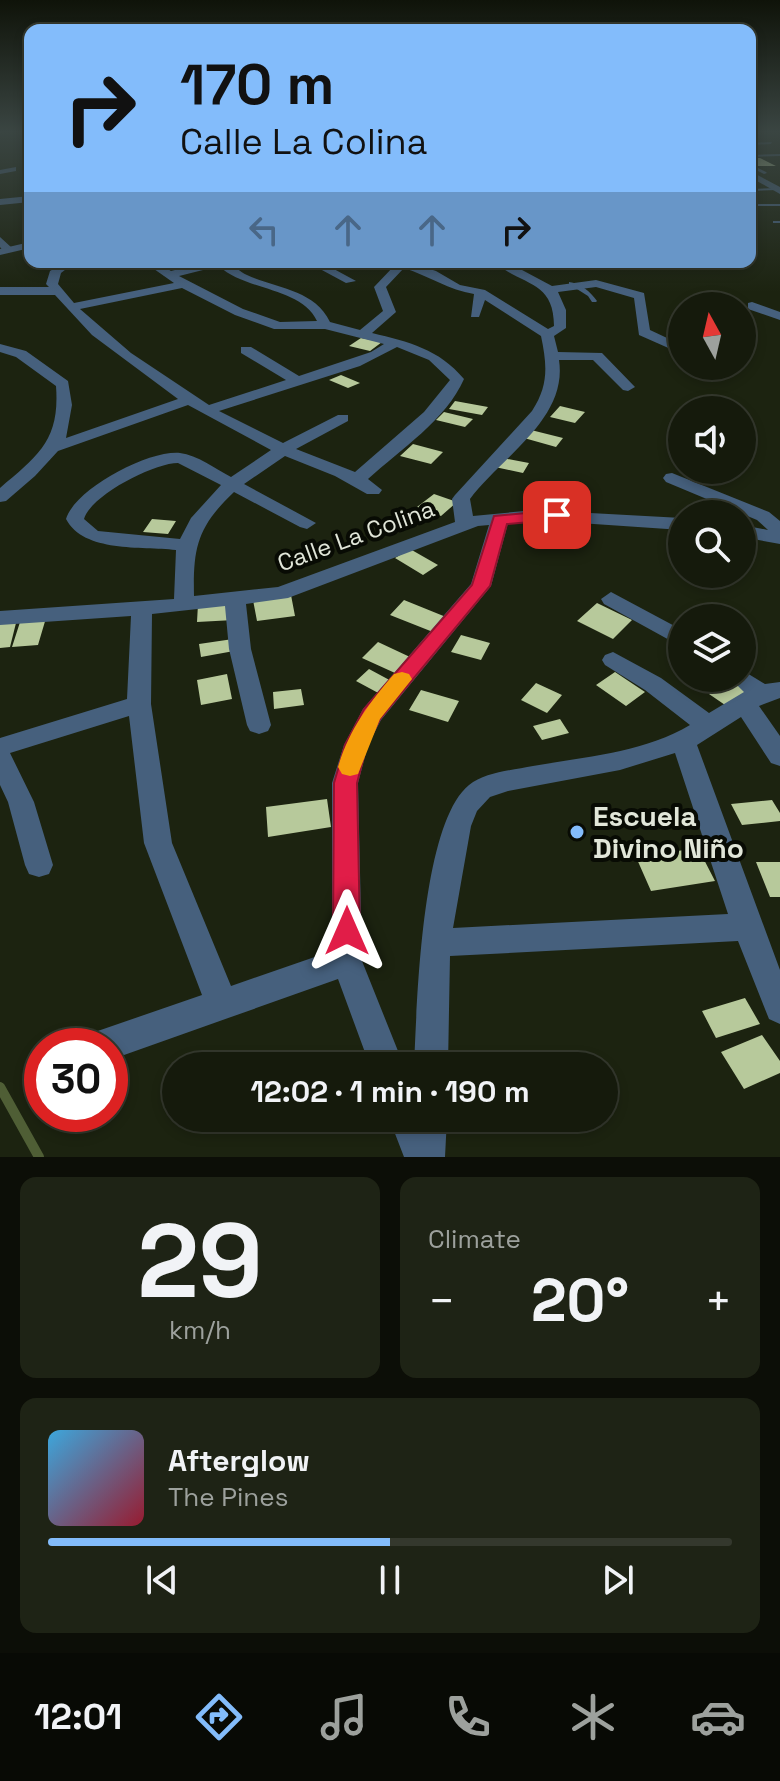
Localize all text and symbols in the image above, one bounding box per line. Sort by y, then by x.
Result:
text: 170 m [180,49,334,120]
icon: right [48,56,152,160]
text: Calle La Colina [180,119,427,165]
icon: left [242,208,286,252]
icon: ahead [326,208,370,252]
icon: ahead [410,208,454,252]
icon: right [494,208,538,252]
north arrow [668,292,756,380]
map controls [668,292,756,692]
button: sound [668,396,756,484]
pin [523,481,591,549]
street label: Calle La Colina [273,493,439,578]
icon: arrive [535,493,579,537]
button: search [668,500,756,588]
button: layers [668,604,756,692]
place label: Escuela Divino Niño [593,798,744,866]
marker: Escuela Divino Niño [568,823,586,841]
position arrow [305,889,389,973]
speed limit sign: 30 [24,1028,128,1132]
text: 12:02 · 1 min · 190 m [250,1072,530,1111]
text: 29 [137,1195,263,1327]
text: Climate [428,1222,521,1256]
text: 20° [531,1262,629,1339]
text: − [428,1273,455,1329]
text: + [705,1273,732,1329]
text: km/h [169,1313,231,1347]
text: Afterglow [168,1441,310,1480]
text: The Pines [168,1480,288,1514]
icon: previous [140,1558,184,1602]
icon: pause [368,1558,412,1602]
icon: next [596,1558,640,1602]
icon: directions [191,1689,247,1745]
icon: music [316,1689,372,1745]
icon: phone [440,1689,496,1745]
icon: climate [565,1689,621,1745]
icon: car [690,1689,746,1745]
text: 12:01 [34,1694,122,1740]

